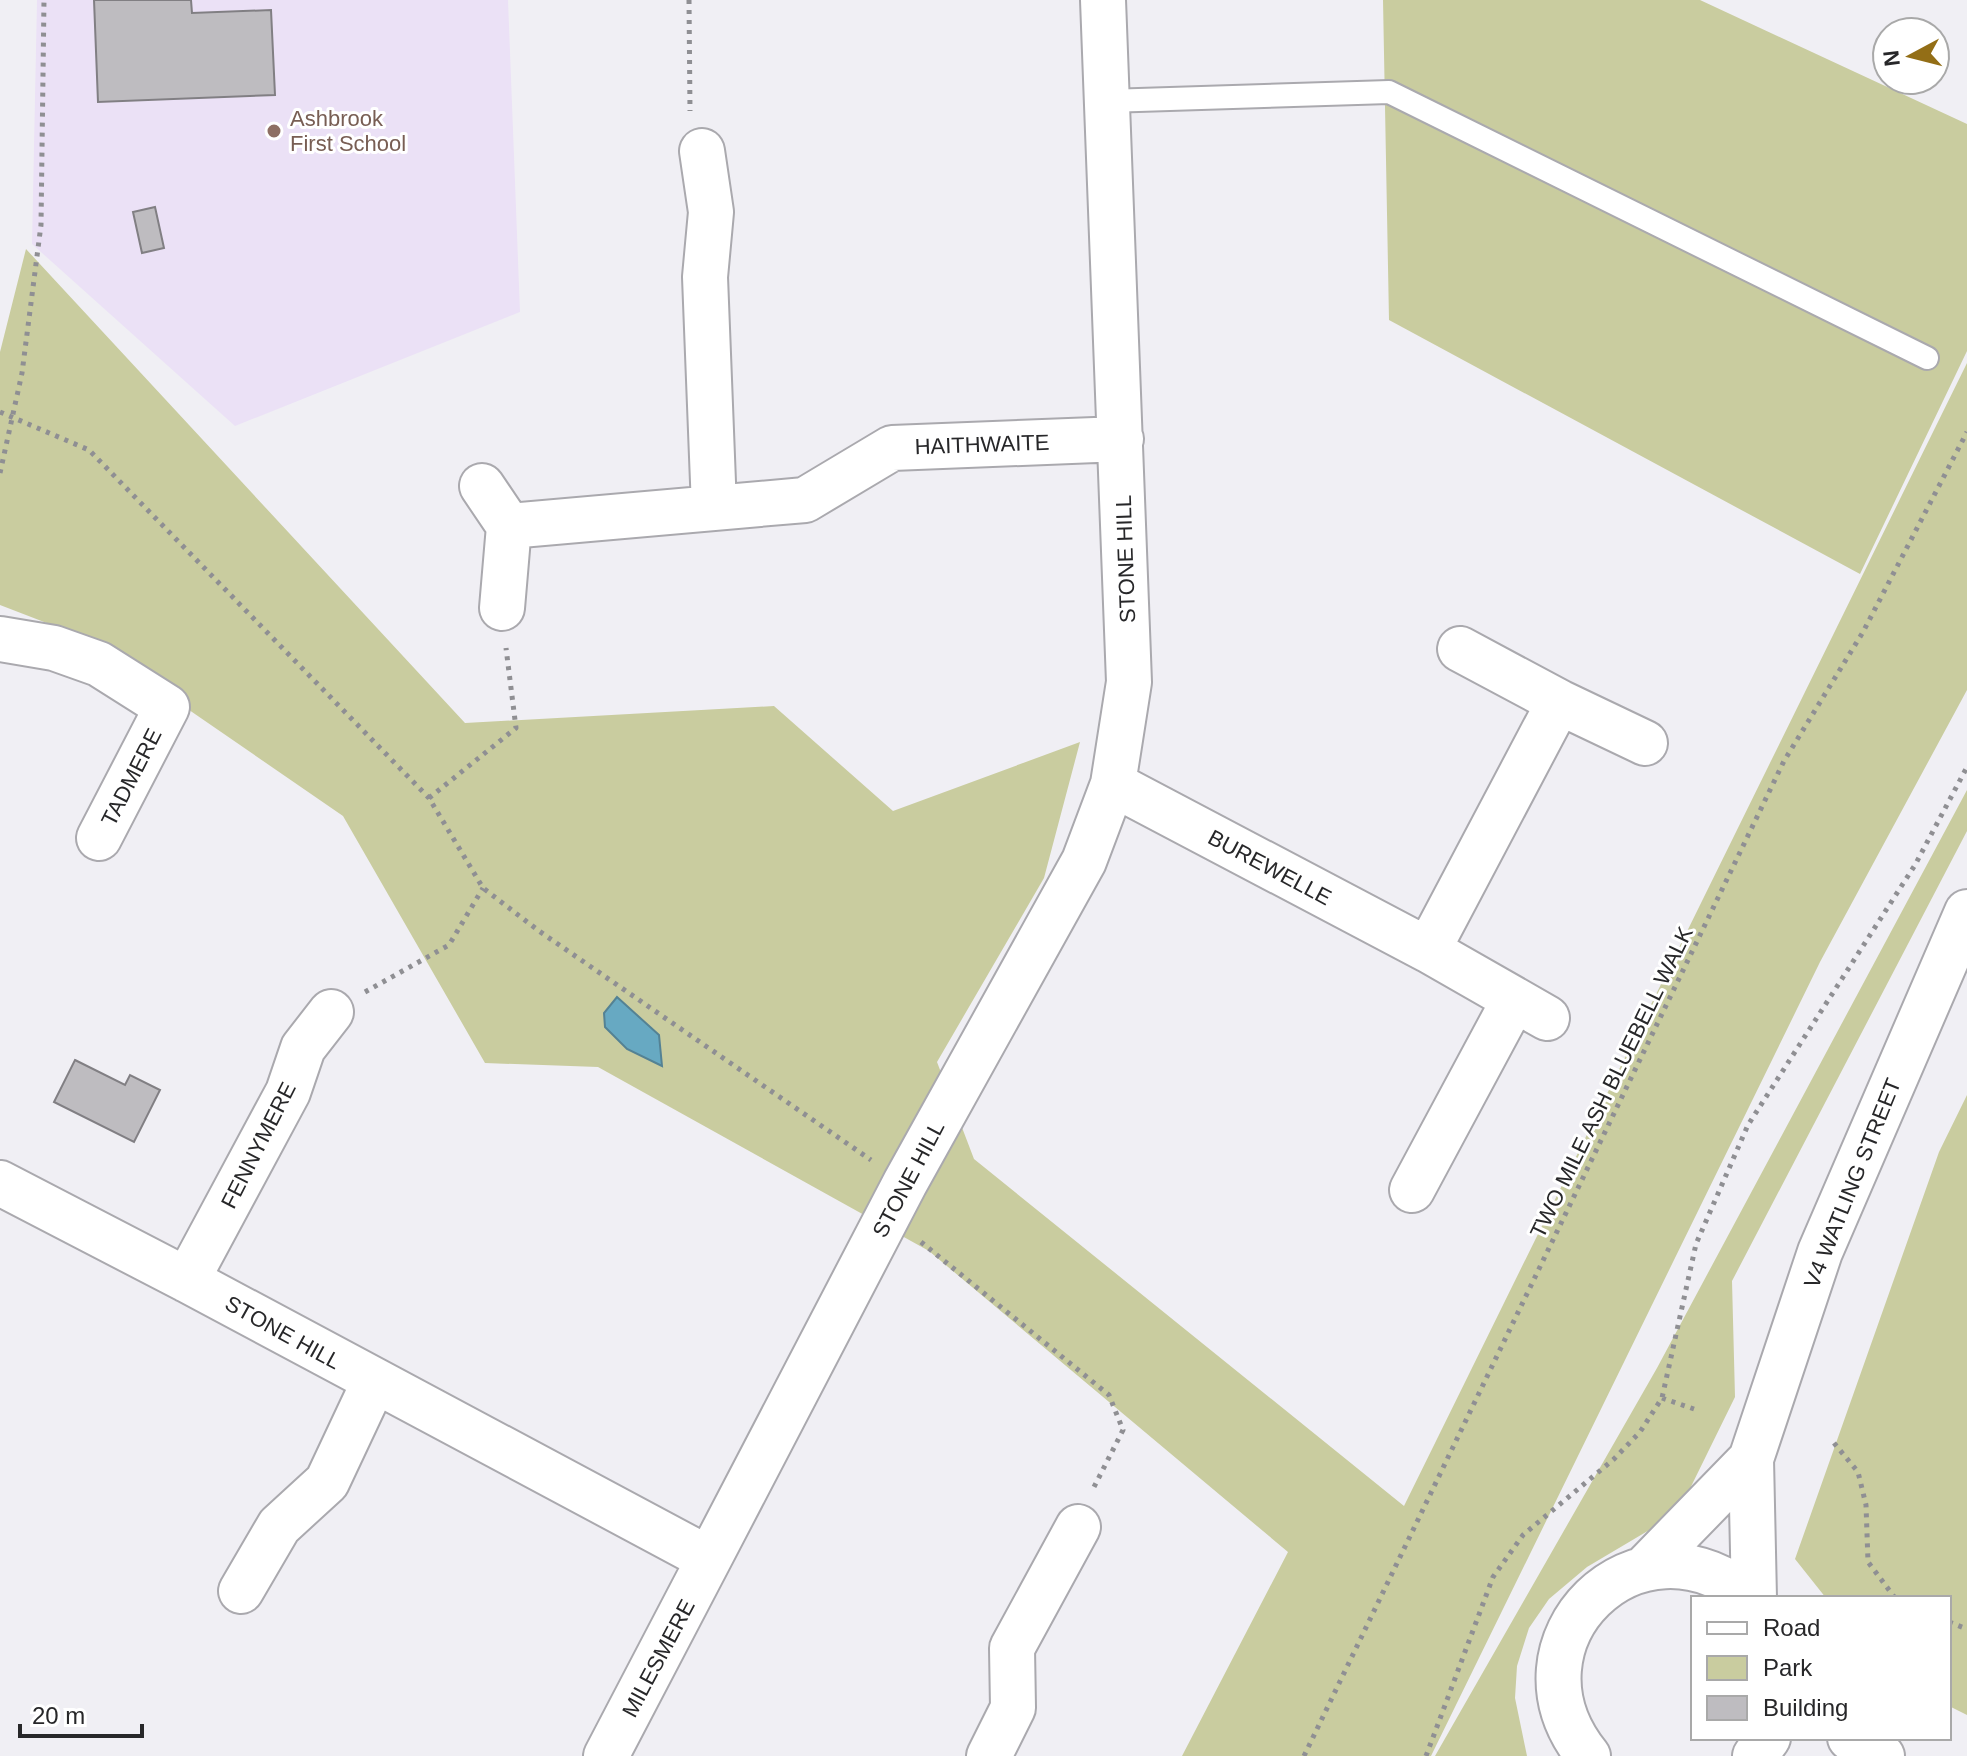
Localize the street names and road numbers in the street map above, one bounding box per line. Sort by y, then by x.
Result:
street label: HAITHWAITE [914,430,1050,459]
street label: STONE HILL [1111,495,1140,623]
street label: TADMERE [96,724,167,830]
street label: BUREWELLE [1204,825,1336,910]
street label: TWO MILE ASH BLUEBELL WALK [1525,922,1698,1242]
street label: V4 WATLING STREET [1799,1075,1906,1292]
street label: FENNYMERE [216,1078,301,1212]
street label: STONE HILL [867,1117,950,1242]
street label: STONE HILL [221,1290,345,1374]
street label: MILESMERE [617,1595,700,1721]

